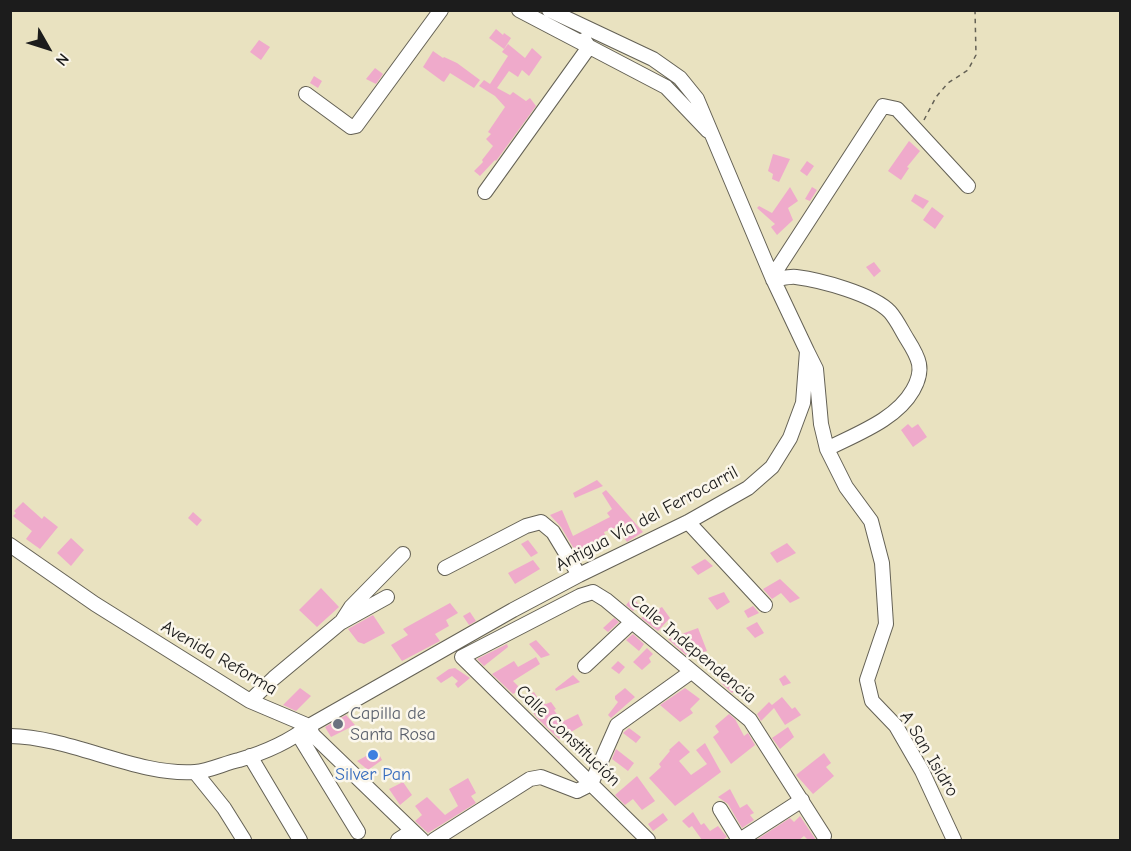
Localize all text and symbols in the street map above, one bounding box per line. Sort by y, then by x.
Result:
north arrow [18,18,78,78]
text: N [52,50,72,69]
street label: Antigua Vía del Ferrocarril [552,462,742,576]
street label: Calle Independencia [626,590,760,708]
street label: Avenida Reforma [157,616,281,700]
street label: Calle Constitución [511,681,625,791]
place label: Capilla de Santa Rosa [350,703,436,746]
street label: A San Isidro [895,707,963,801]
marker: Capilla de Santa Rosa [331,717,345,731]
marker: Silver Pan [366,748,380,762]
place label: Silver Pan [335,764,411,786]

